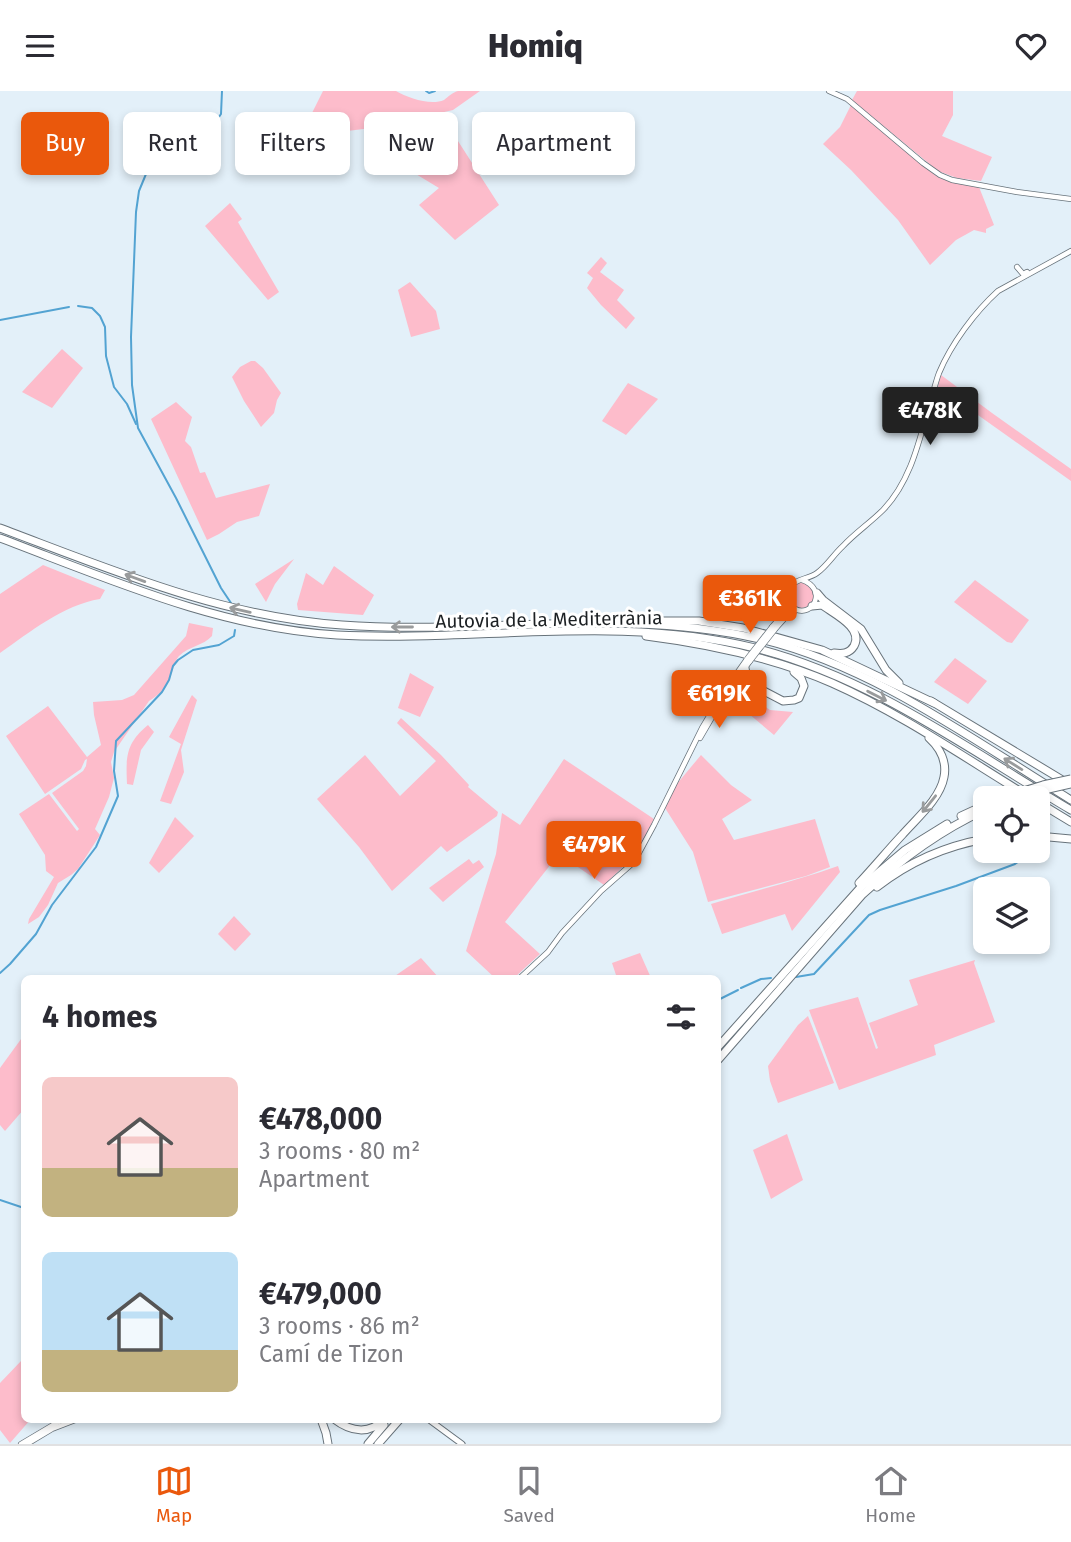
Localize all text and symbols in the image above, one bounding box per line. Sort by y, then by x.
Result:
icon: menu [21,27,59,65]
text: Homiq [488,27,583,65]
icon: heart [1012,27,1050,65]
chip: Buy [21,112,109,175]
chip: Rent [123,112,221,175]
chip: Filters [235,112,350,175]
chip: New [364,112,458,175]
chip: Apartment [472,112,635,175]
pin: €478K [881,387,979,447]
text: €478K [898,396,962,424]
one-way arrow [125,571,147,583]
pin: €361K [701,575,799,635]
text: €361K [719,584,781,612]
one-way arrow [229,603,252,616]
street label: Autovia de la Mediterrània [435,606,663,633]
one-way arrow [391,620,414,634]
pin: €619K [670,671,768,730]
text: €619K [688,679,750,707]
one-way arrow [866,689,887,703]
one-way arrow [1004,756,1023,771]
map controls [973,786,1050,954]
button: locate [973,786,1050,863]
one-way arrow [921,795,936,813]
pin: €479K [545,821,643,881]
text: €479K [562,830,626,858]
button: layers [973,877,1050,954]
icon: filters [662,998,700,1036]
text: 4 homes [42,999,157,1035]
text: €478,000 [259,1101,382,1137]
icon: home [98,1105,182,1189]
text: 3 rooms · 80 m² [259,1137,420,1165]
text: Apartment [259,1165,369,1193]
text: €479,000 [259,1276,382,1312]
icon: home [98,1280,182,1364]
text: 3 rooms · 86 m² [259,1312,420,1340]
text: Camí de Tizon [259,1340,404,1368]
tab: Map [155,1462,193,1527]
tab: Saved [503,1462,555,1527]
tab: Home [865,1462,916,1527]

